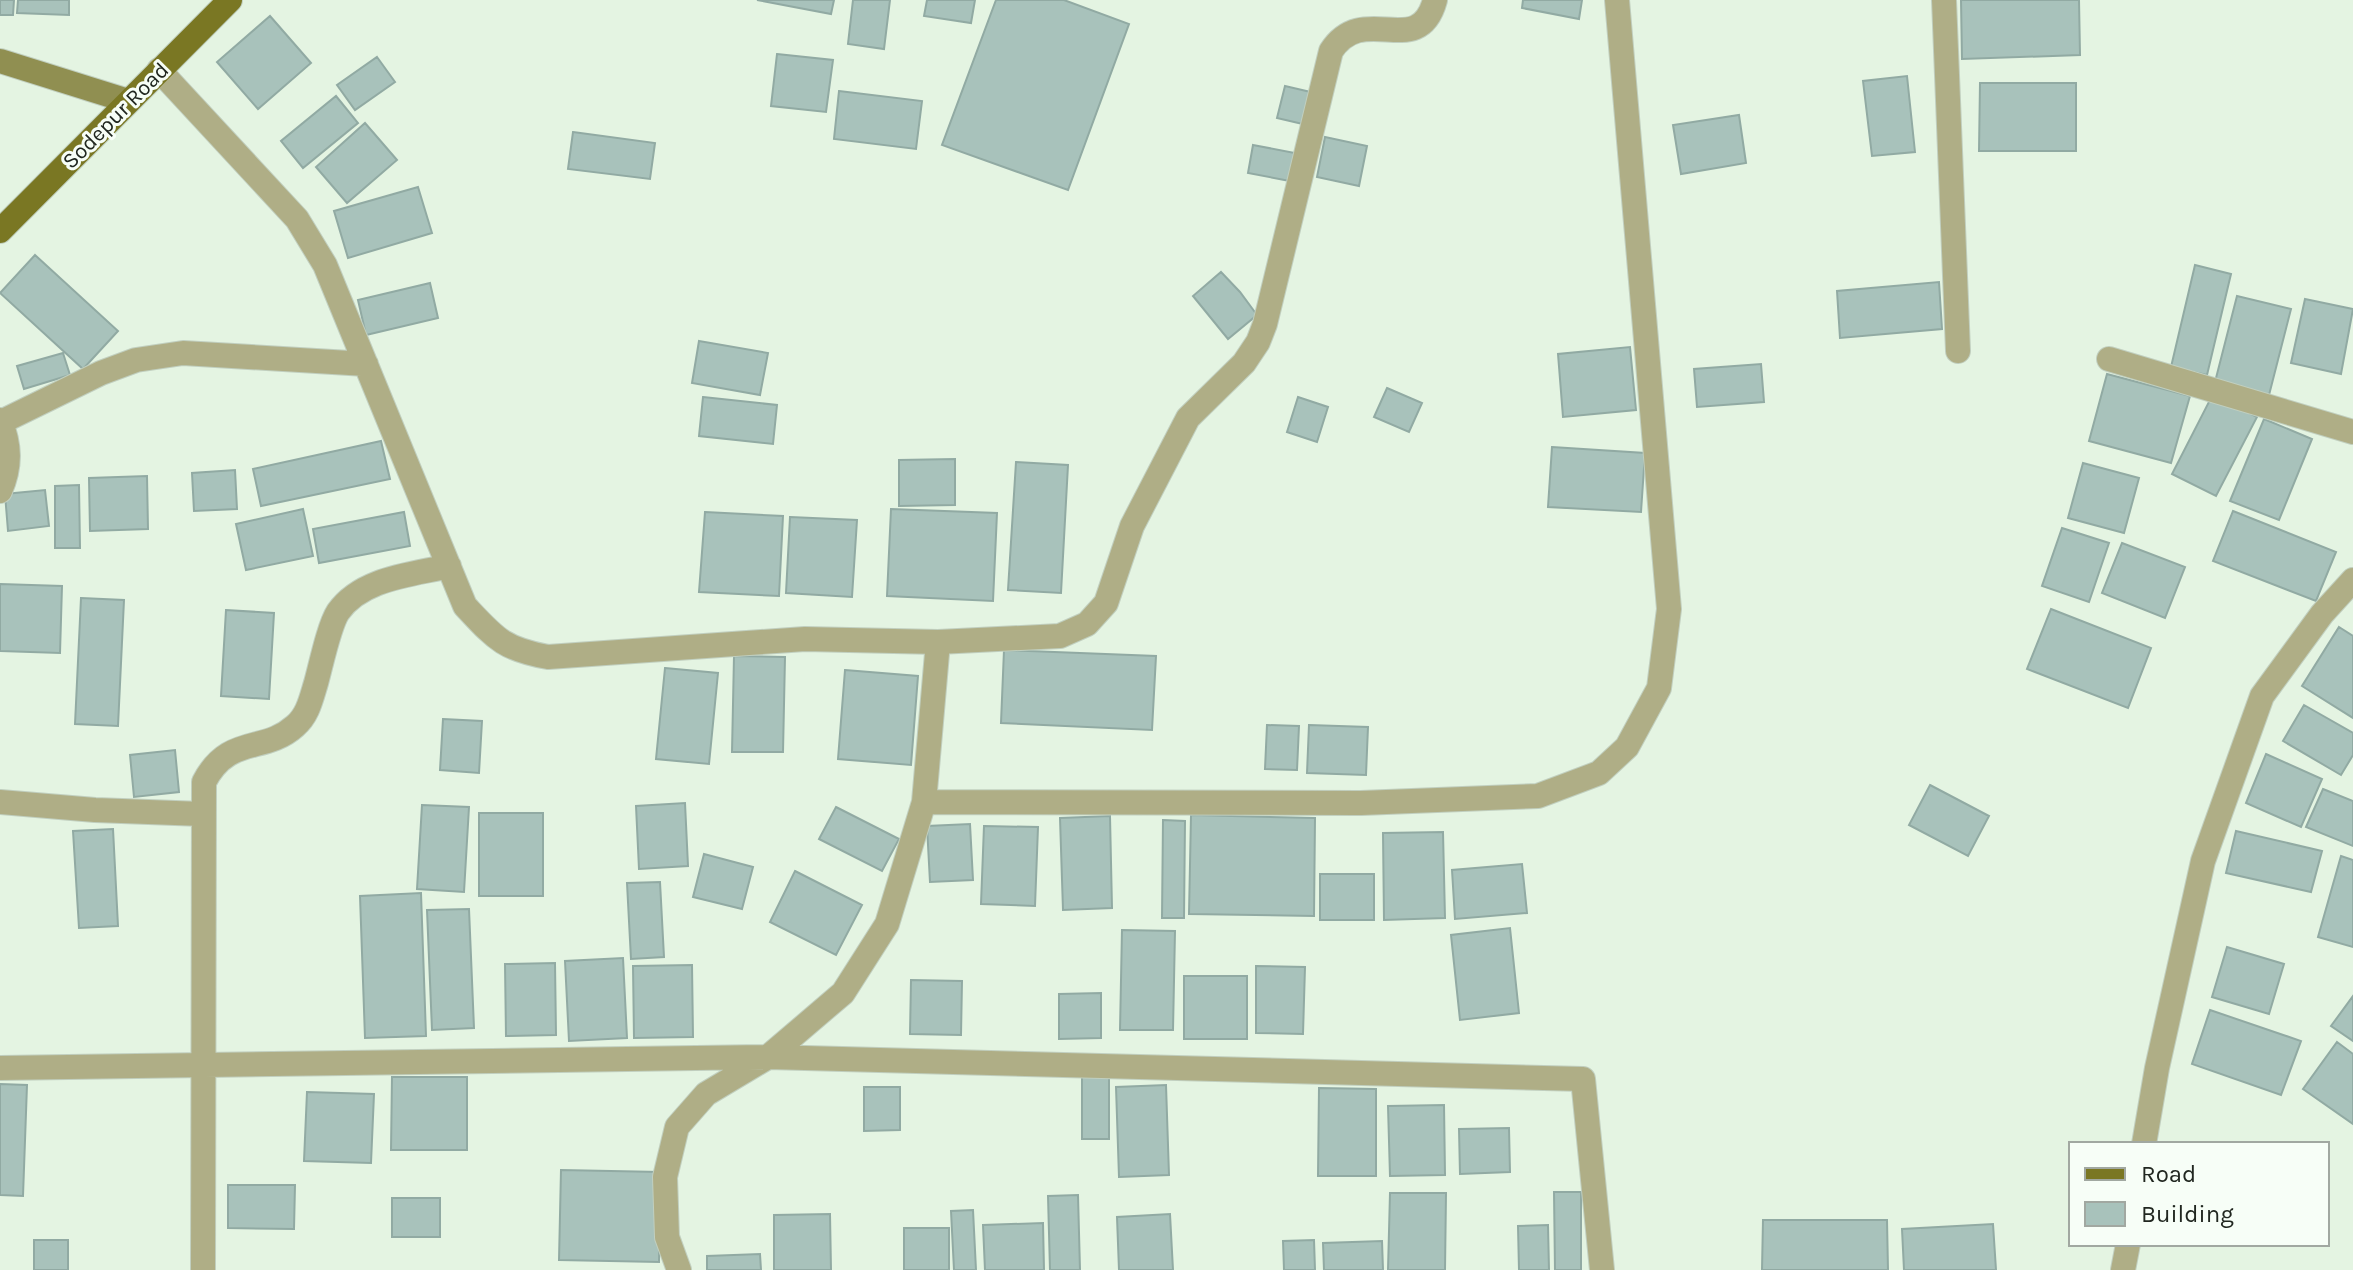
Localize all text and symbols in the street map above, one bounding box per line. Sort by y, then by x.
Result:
street label: Sodepur Road [57,57,174,174]
legend [2069,1142,2329,1246]
text: Road [2141,1160,2196,1188]
text: Building [2141,1200,2234,1228]

